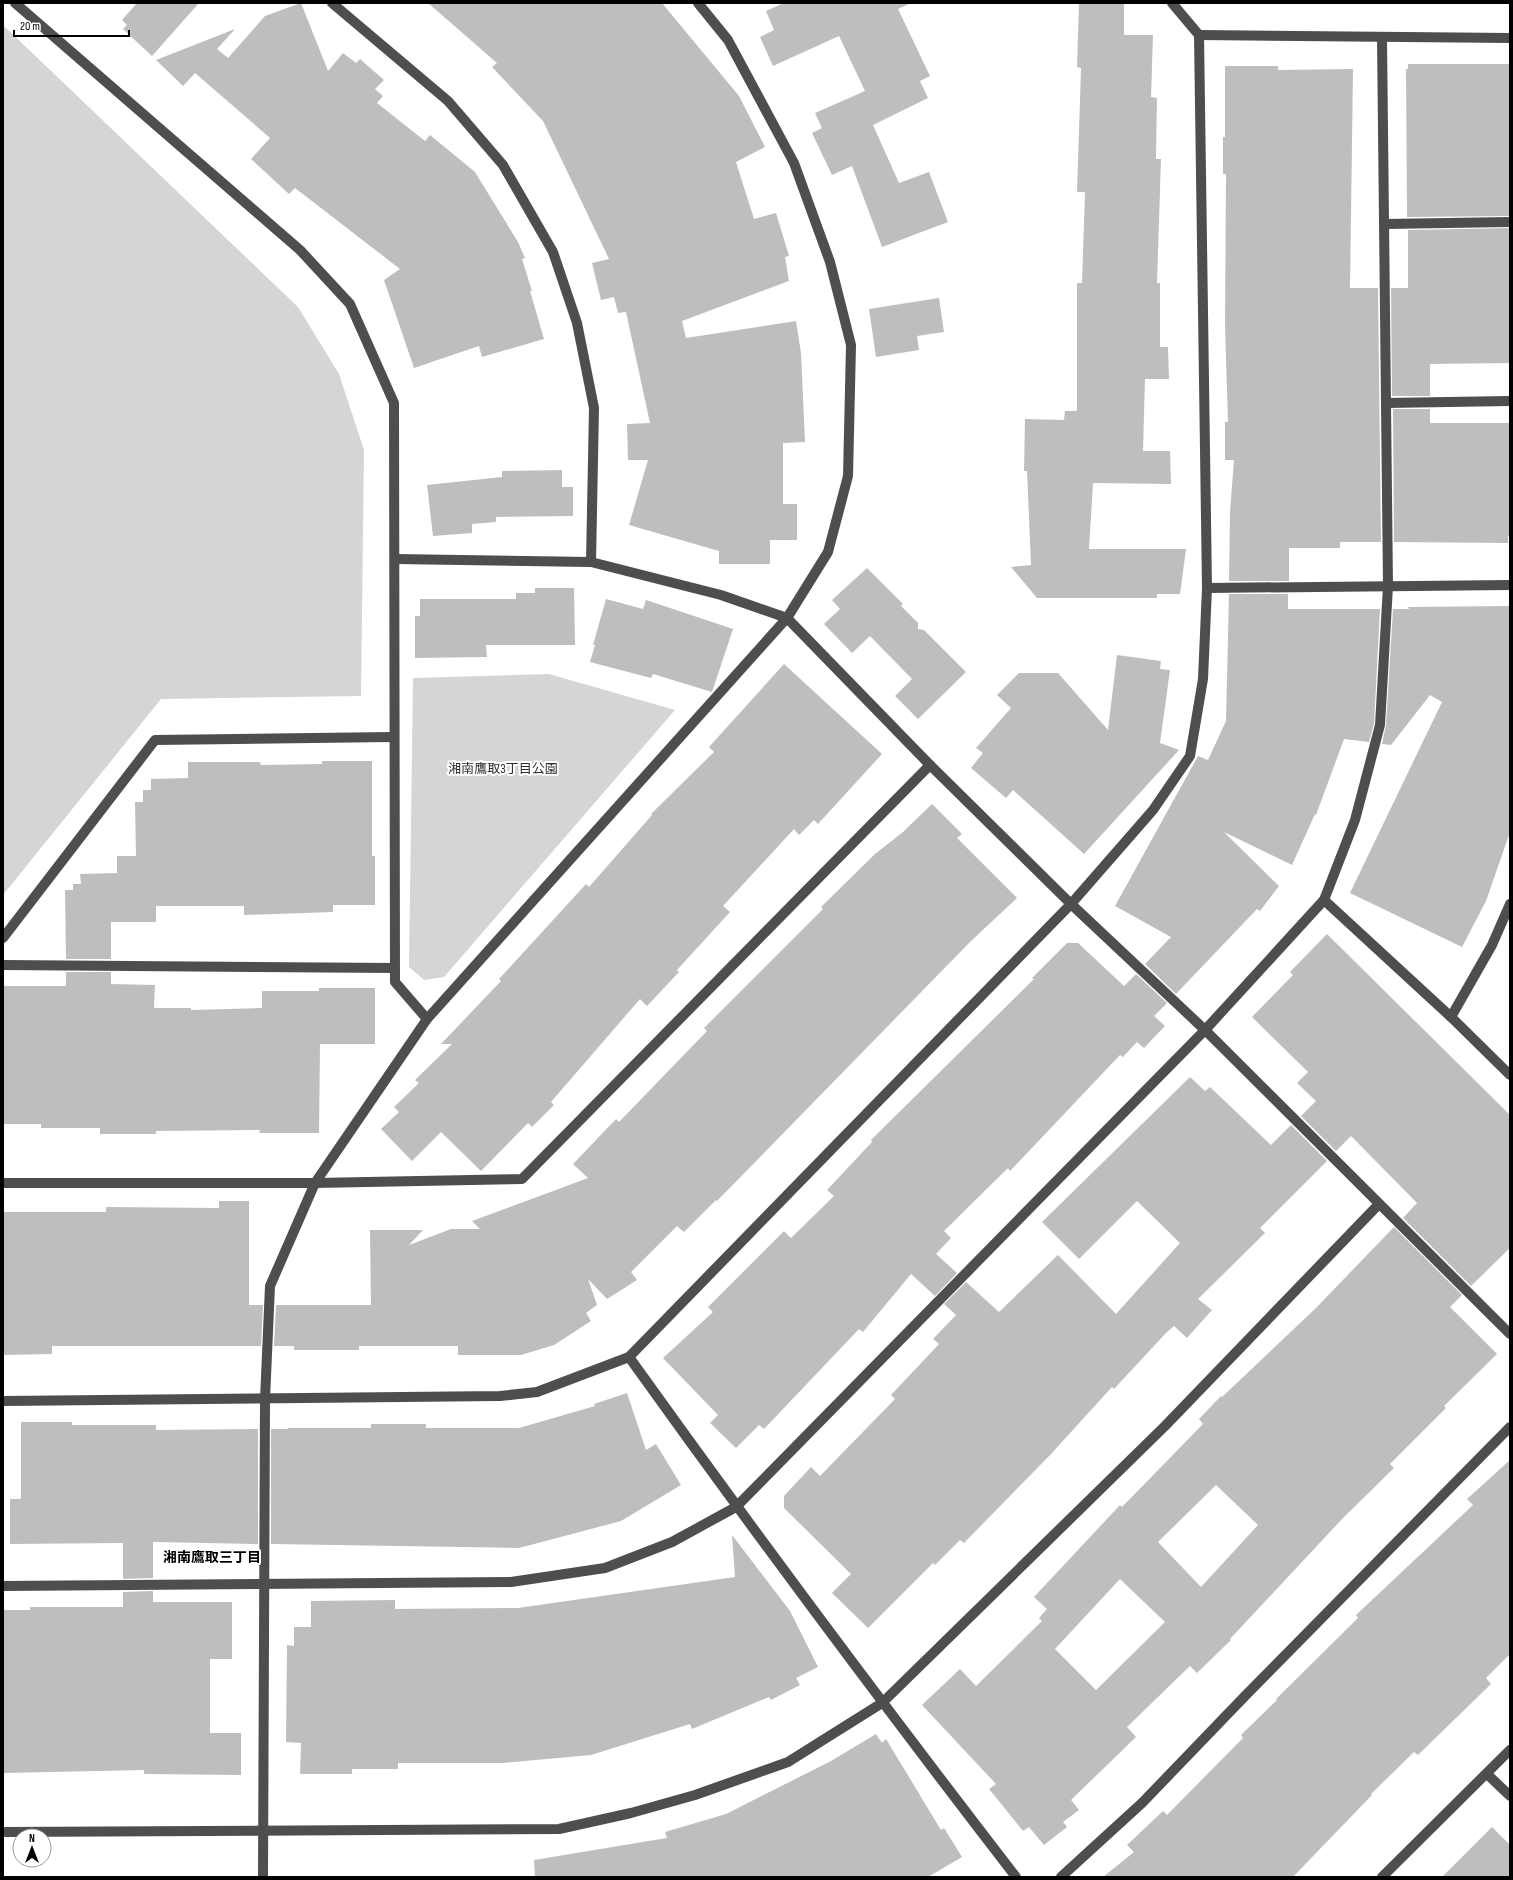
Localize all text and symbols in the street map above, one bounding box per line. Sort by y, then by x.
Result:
scale bar [14,12,129,38]
text: 20 m [20,19,40,34]
park label: 湘南鷹取3丁目公園 [448,761,558,777]
district label: 湘南鷹取三丁目 [163,1549,261,1566]
north arrow [12,1828,52,1868]
text: N [29,1832,35,1845]

